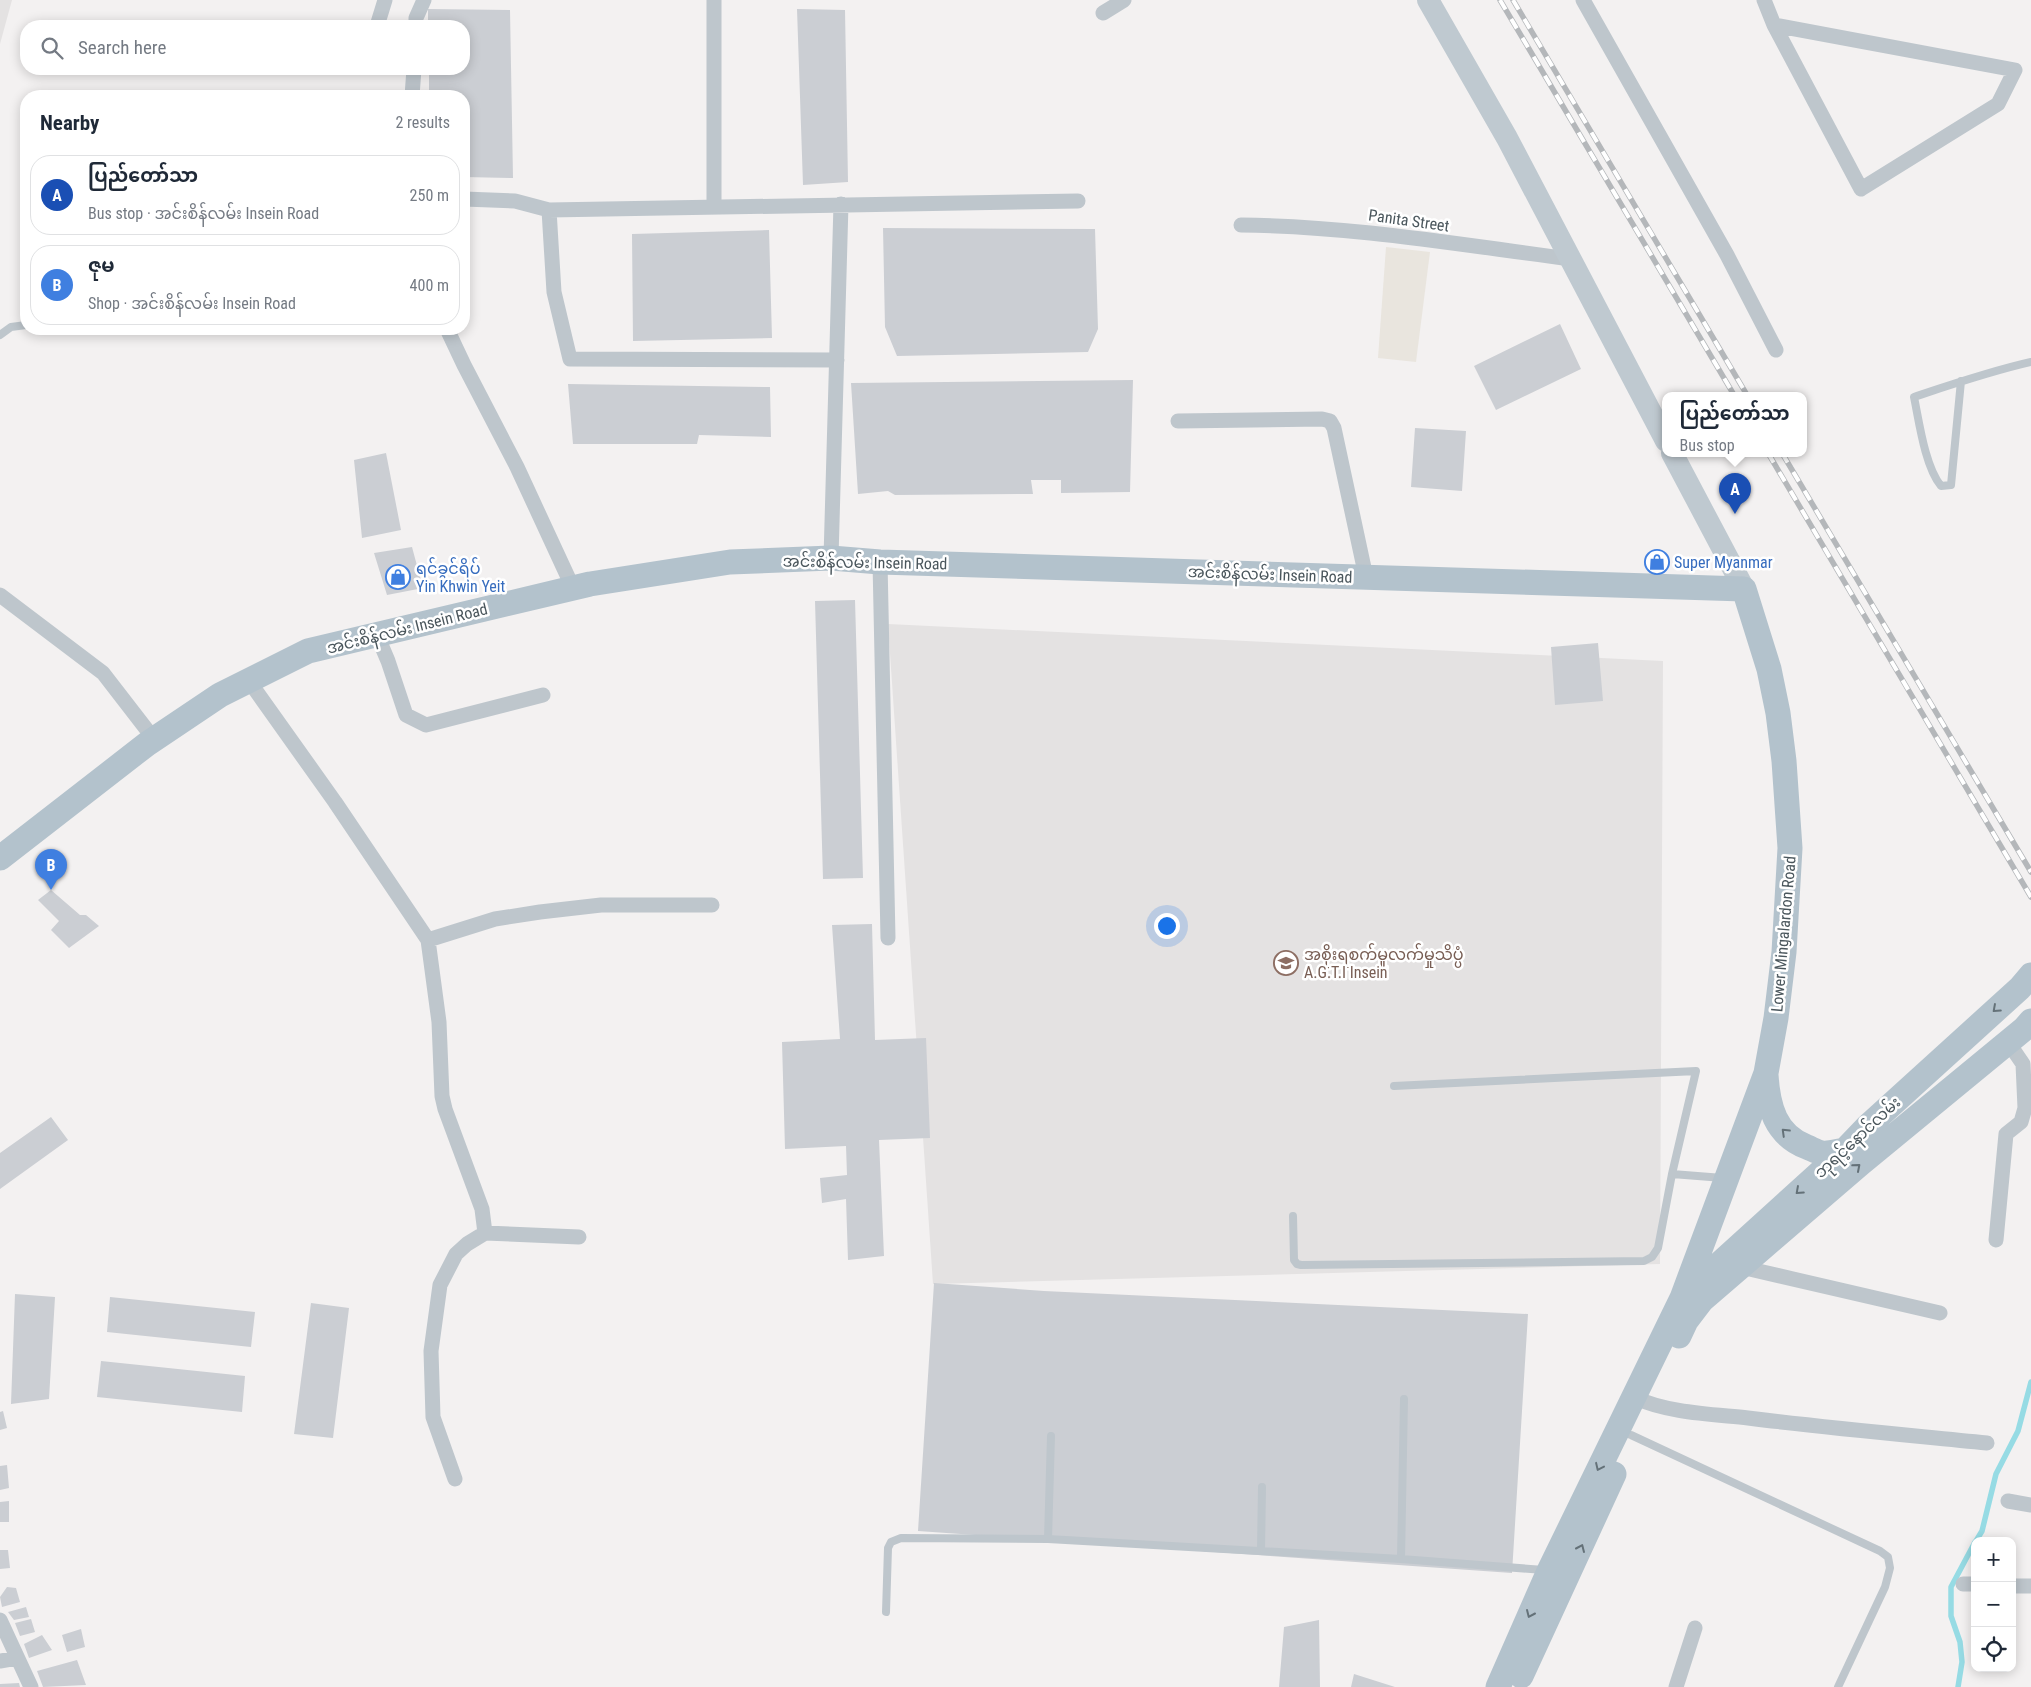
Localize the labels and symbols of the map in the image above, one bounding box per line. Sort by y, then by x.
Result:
street label: Panita Street [1367,205,1451,236]
pin: A [1719,473,1751,514]
shop icon: Super Myanmar [1644,549,1670,575]
street label: အင်းစိန်လမ်း Insein Road [782,550,948,577]
place label: Super Myanmar [1674,553,1773,572]
place label: ရင်ခွင်ရိပ် Yin Khwin Yeit [416,557,506,596]
street label: အင်းစိန်လမ်း Insein Road [1187,560,1353,591]
shop icon: ရင်ခွင်ရိပ် Yin Khwin Yeit [385,564,411,590]
street label: အင်းစိန်လမ်း Insein Road [324,597,490,662]
pin: B [35,849,67,890]
street label: Lower Mingalardon Road [1767,855,1800,1013]
your location [1154,913,1180,939]
place label: အစိုးရစက်မှုလက်မှုသိပ္ပံ A.G.T.I Insein [1304,943,1464,982]
school or university icon: အစိုးရစက်မှုလက်မှုသိပ္ပံ A.G.T.I Insein [1273,950,1299,976]
one-way arrow [1993,1004,2002,1013]
street label: ဘုရင့်နောင်လမ်း [1809,1091,1908,1186]
one-way arrow [1781,1129,1790,1138]
one-way arrow [1851,1164,1860,1172]
one-way arrow [1796,1185,1805,1194]
one-way arrow [1594,1462,1605,1471]
one-way arrow [1575,1544,1586,1553]
one-way arrow [1526,1609,1537,1618]

